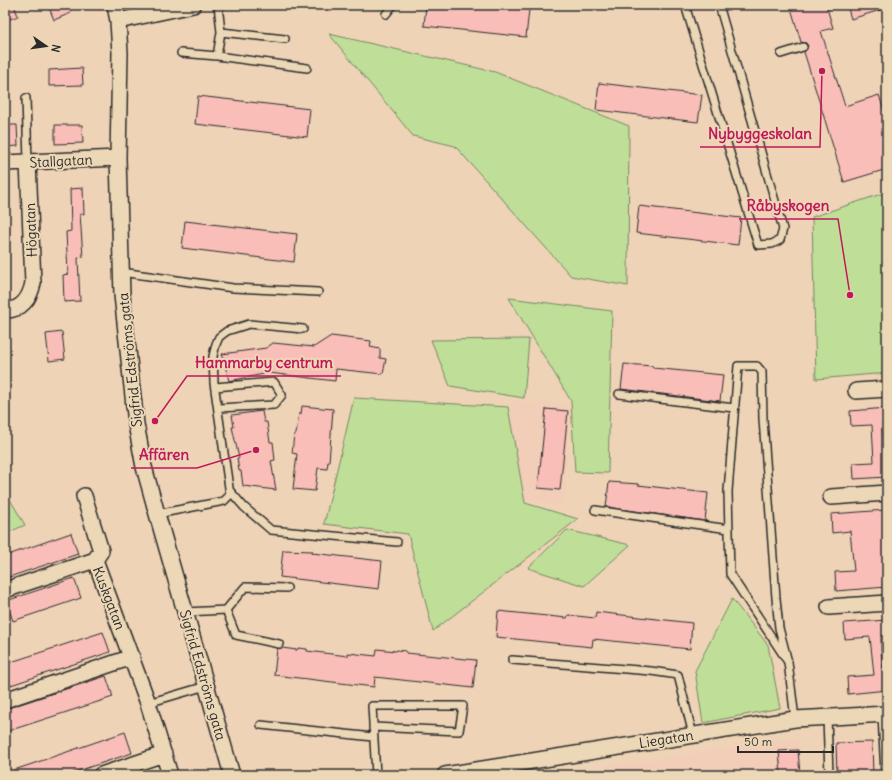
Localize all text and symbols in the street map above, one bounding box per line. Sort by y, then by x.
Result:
north arrow [26,26,66,66]
text: N [48,43,63,54]
callout: Nybyggeskolan [700,120,820,147]
text: Nybyggeskolan [708,124,812,144]
street label: Stallgatan [29,150,93,172]
callout: Råbyskogen [739,192,838,219]
text: Råbyskogen [747,196,830,216]
street label: Högatan [21,202,41,258]
street label: Sigfrid Edströms gata [114,292,146,428]
callout: Hammarby centrum [187,349,341,376]
text: Hammarby centrum [195,353,333,373]
callout: Affären [131,441,197,468]
text: Affären [139,445,189,464]
street label: Kuskgatan [89,564,129,632]
street label: Sigfrid Edströms gata [176,608,230,742]
street label: Liegatan [637,726,695,752]
scale bar [738,728,833,754]
text: 50 m [744,734,773,749]

